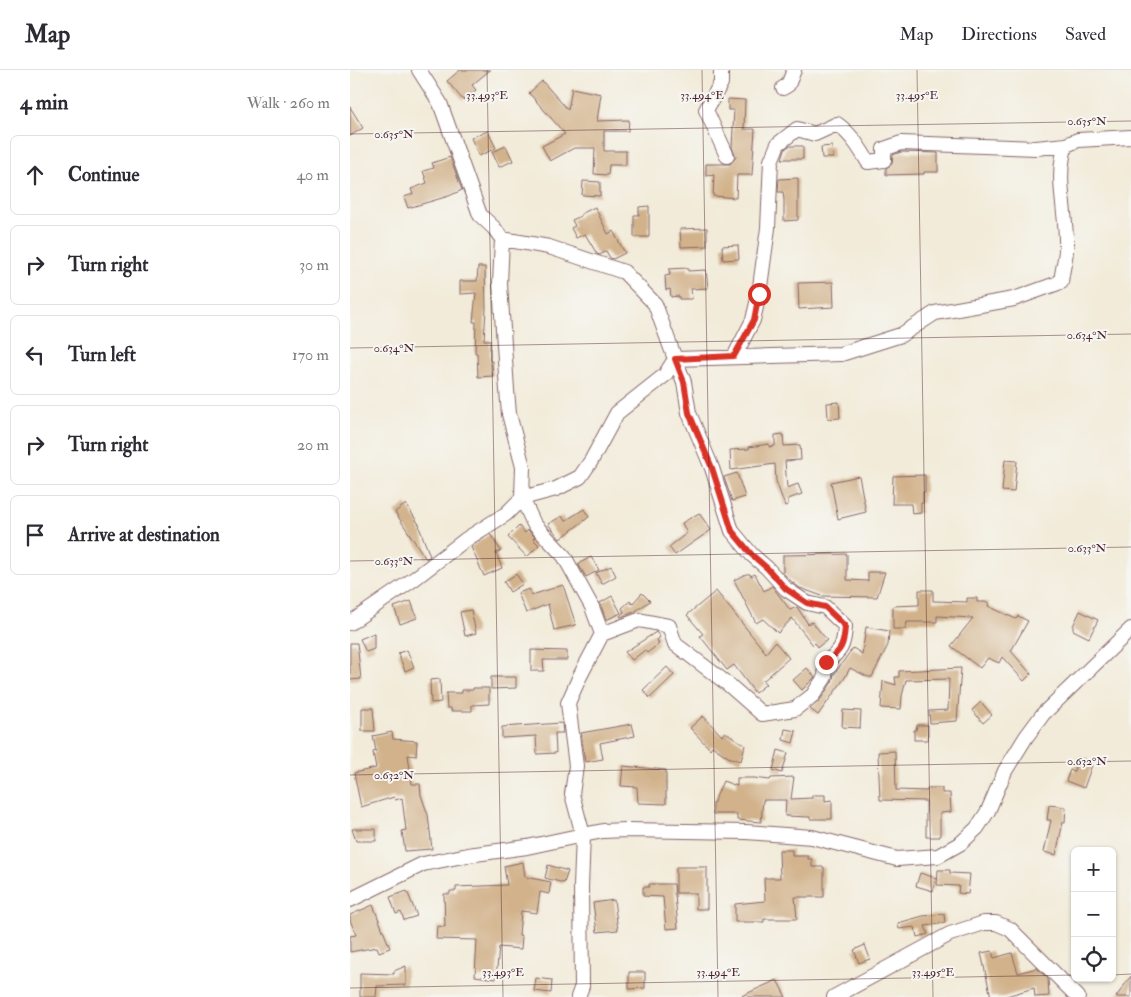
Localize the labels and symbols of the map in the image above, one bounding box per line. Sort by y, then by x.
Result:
text: 33.493°E [466,88,508,103]
text: 33.494°E [680,88,724,103]
text: 33.495°E [896,88,939,103]
text: 0.635°N [1067,114,1107,129]
text: 0.635°N [374,127,414,142]
route start [748,283,771,306]
text: 0.634°N [1067,328,1108,343]
text: 0.634°N [374,341,415,356]
text: 0.633°N [1068,541,1107,556]
text: 0.633°N [375,554,414,569]
route end [815,651,838,674]
text: 0.632°N [1067,754,1107,769]
text: 0.632°N [374,768,414,783]
text: 33.493°E [482,965,524,980]
text: 33.494°E [696,965,740,980]
text: 33.495°E [912,965,955,980]

